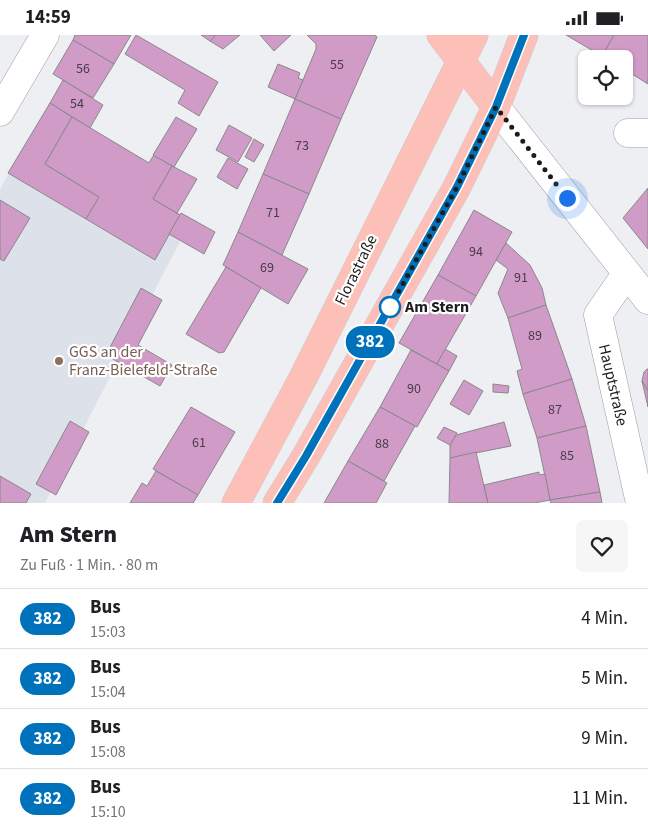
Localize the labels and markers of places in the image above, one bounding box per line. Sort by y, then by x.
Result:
marker: Am Stern [379,296,401,318]
place label: Am Stern [404,296,469,318]
place label: GGS an der Franz-Bielefeld-Straße [69,341,217,381]
marker: GGS an der Franz-Bielefeld-Straße [53,355,65,367]

